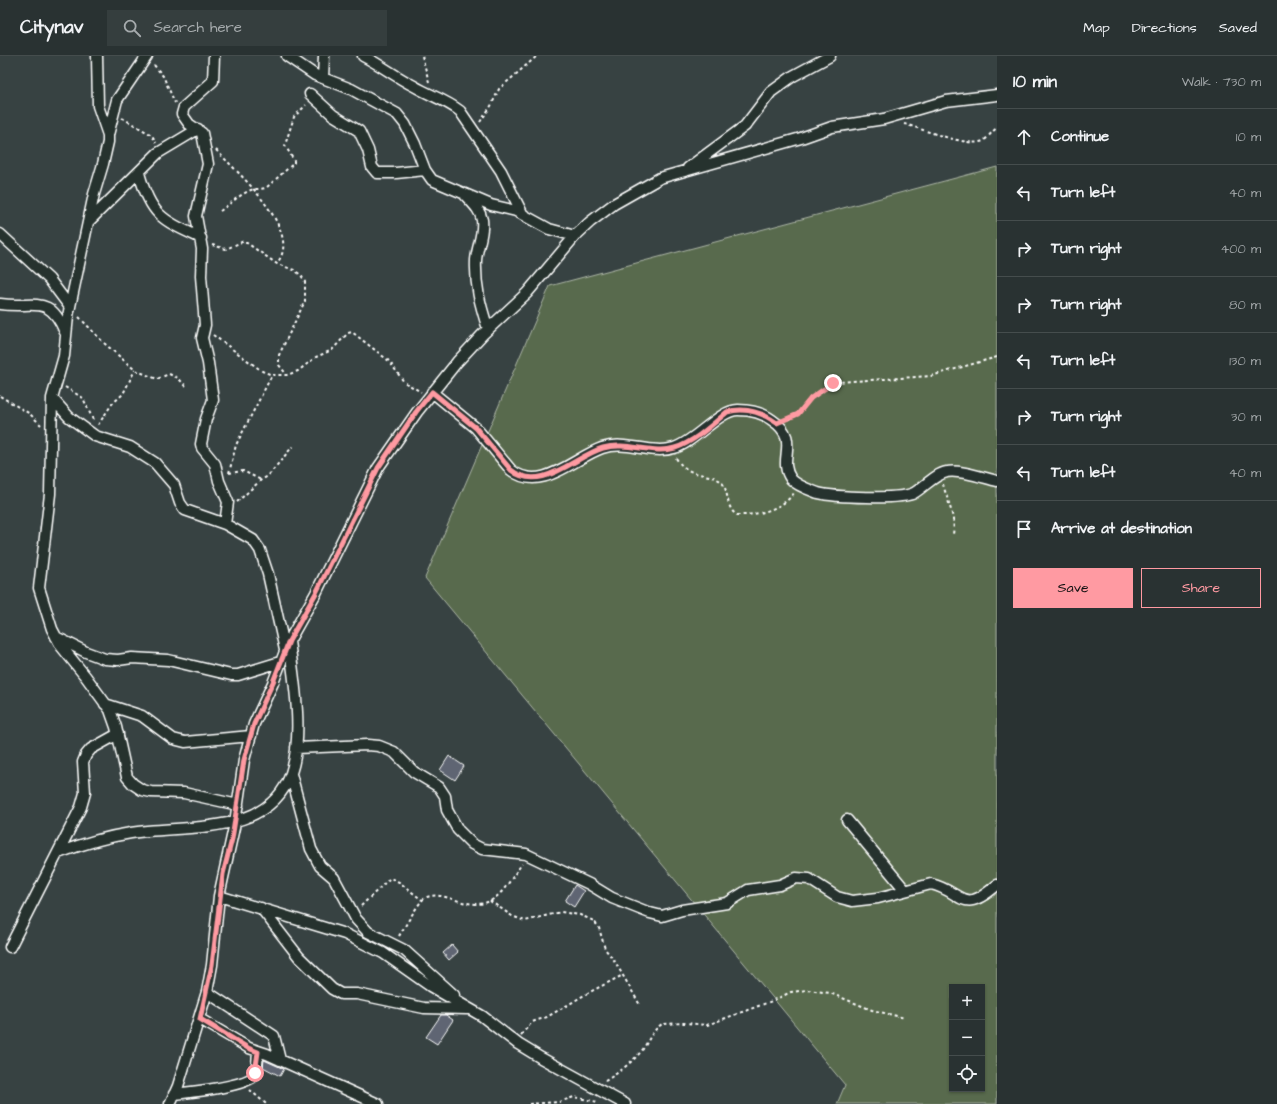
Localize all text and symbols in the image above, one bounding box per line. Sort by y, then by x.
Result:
search box [107,10,387,46]
text: Citynav [20,14,83,41]
icon: search [121,17,143,39]
text: Search here [153,17,242,38]
text: Map [1083,18,1110,38]
text: Directions [1132,18,1197,38]
text: Saved [1219,18,1257,38]
text: 10 min [1013,70,1057,94]
text: Walk · 730 m [1182,73,1261,91]
icon: ahead [1013,126,1035,148]
text: Continue [1051,126,1109,147]
text: 10 m [1236,128,1261,146]
icon: left [1013,182,1035,204]
text: Turn left [1051,182,1115,203]
text: 40 m [1229,184,1261,202]
icon: right [1013,238,1035,260]
text: Turn right [1051,238,1122,259]
text: 400 m [1220,240,1261,258]
icon: right [1013,294,1035,316]
text: Turn right [1051,294,1122,315]
text: 80 m [1229,296,1261,314]
icon: left [1013,350,1035,372]
text: Turn left [1051,350,1115,371]
text: 130 m [1229,352,1261,370]
route end [824,374,842,392]
icon: right [1013,406,1035,428]
text: Turn right [1051,406,1122,427]
text: 30 m [1231,408,1261,426]
icon: left [1013,462,1035,484]
text: Turn left [1051,462,1115,483]
text: 40 m [1229,464,1261,482]
icon: arrive [1013,518,1035,540]
text: Arrive at destination [1051,518,1192,539]
button: Save [1013,568,1133,608]
button: Share [1141,568,1261,608]
map controls [949,984,985,1092]
button: + [949,984,985,1020]
button: − [949,1020,985,1056]
button: locate [949,1056,985,1092]
route start [246,1064,264,1082]

